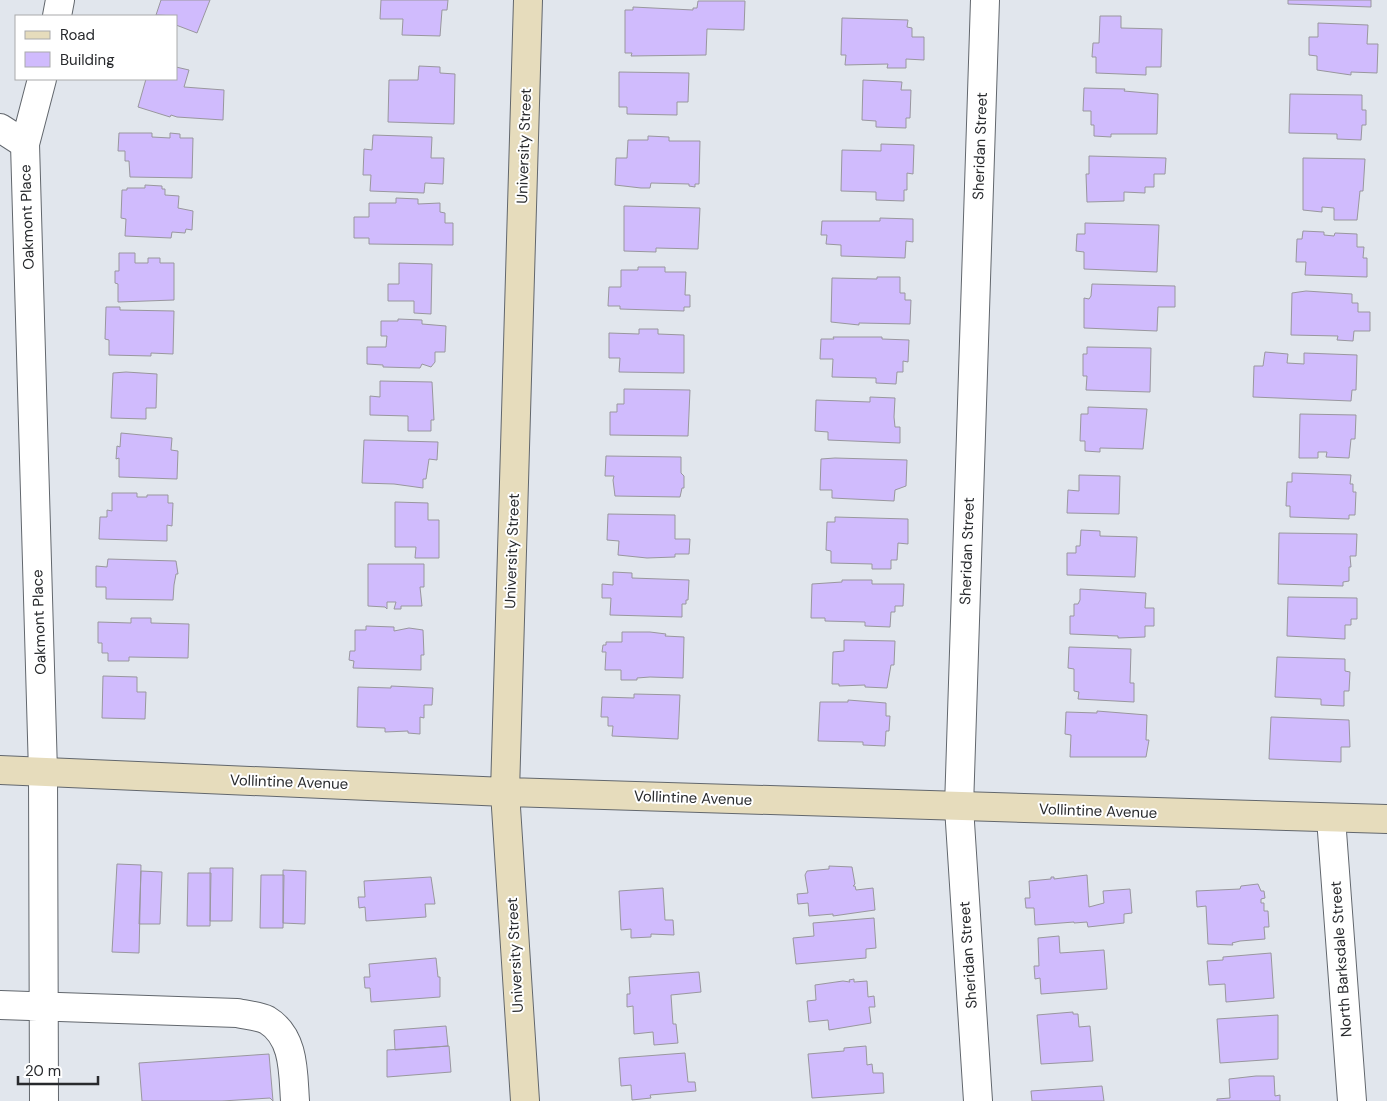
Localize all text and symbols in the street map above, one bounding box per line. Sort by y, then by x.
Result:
legend [15,15,178,80]
text: Road [60,25,95,45]
text: Building [60,50,115,70]
street label: University Street [512,88,536,204]
street label: Sheridan Street [968,92,992,200]
street label: Oakmont Place [15,164,39,270]
street label: University Street [500,493,524,609]
street label: Sheridan Street [955,497,979,605]
street label: Oakmont Place [27,569,51,675]
street label: Vollintine Avenue [229,770,349,794]
street label: Vollintine Avenue [633,786,753,810]
street label: Vollintine Avenue [1038,799,1158,823]
street label: North Barksdale Street [1326,880,1356,1038]
street label: University Street [502,897,528,1013]
street label: Sheridan Street [954,900,982,1009]
scale bar [18,1054,98,1086]
text: 20 m [25,1061,61,1081]

